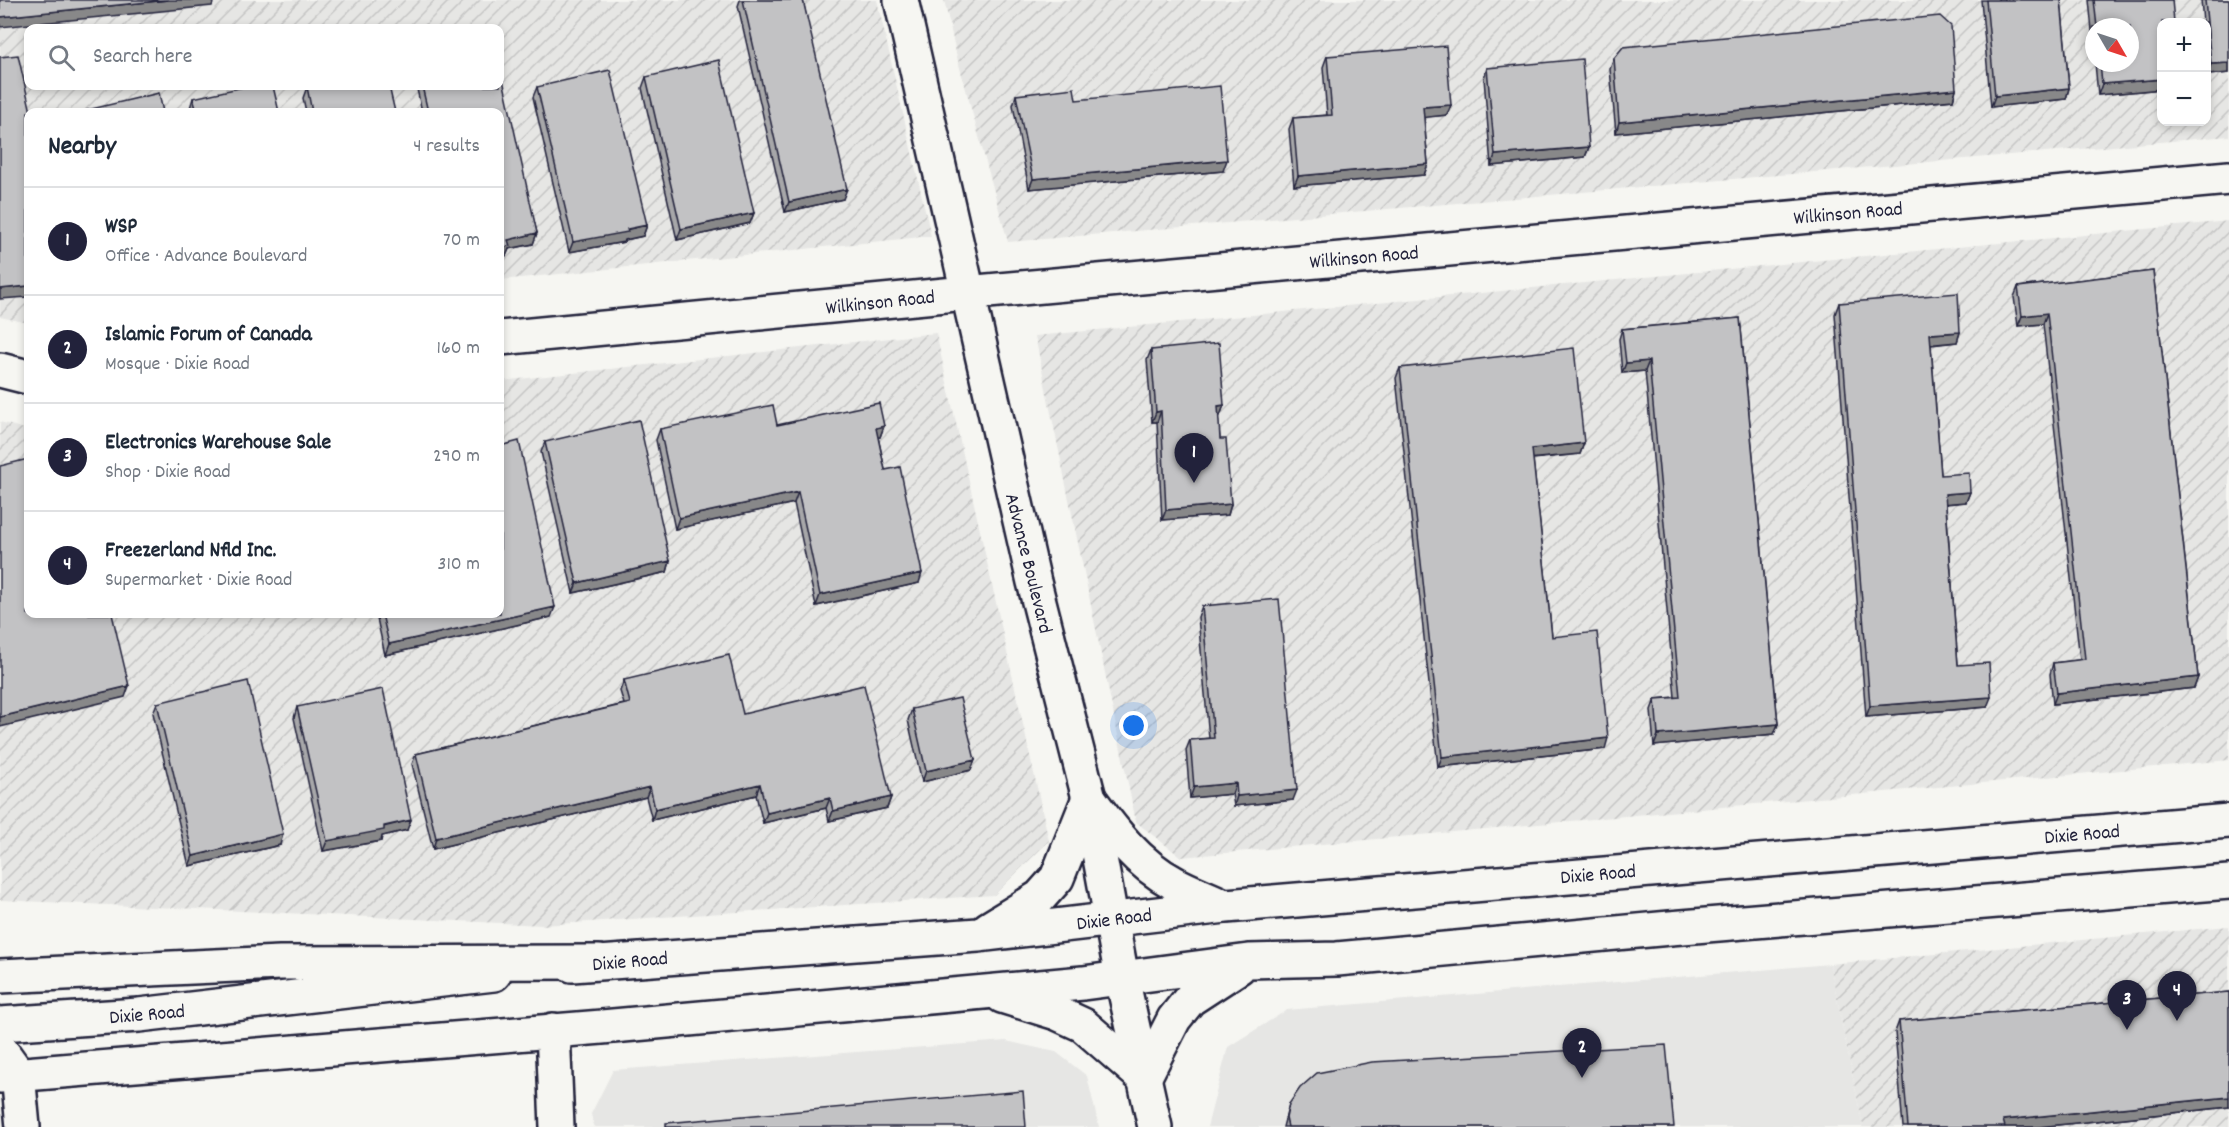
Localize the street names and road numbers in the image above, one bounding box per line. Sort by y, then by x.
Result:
street label: Wilkinson Road [1792,196,1904,234]
street label: Wilkinson Road [1308,240,1420,278]
street label: Wilkinson Road [824,284,936,324]
street label: Advance Boulevard [996,491,1058,637]
street label: Dixie Road [2043,819,2121,853]
street label: Dixie Road [1559,859,1637,893]
street label: Dixie Road [1075,902,1154,939]
street label: Dixie Road [591,946,669,980]
street label: Dixie Road [108,999,186,1033]

